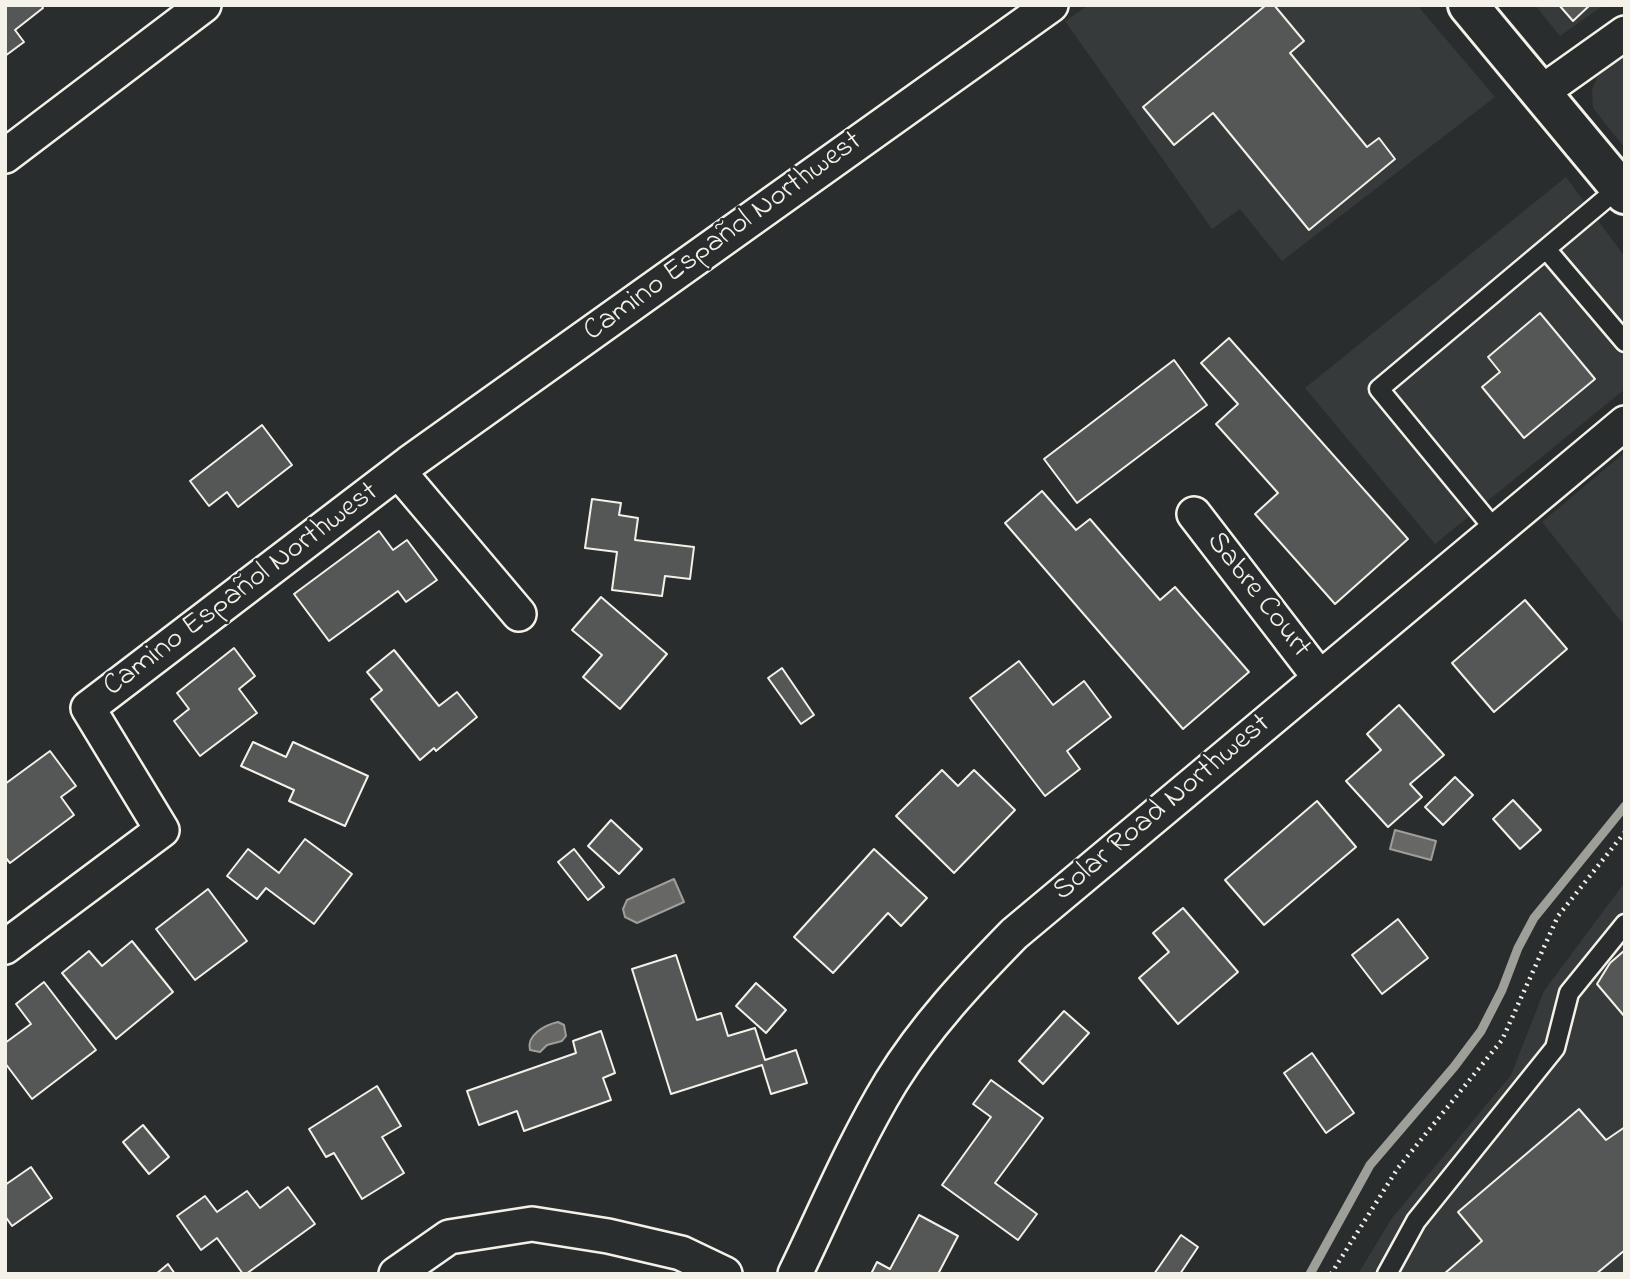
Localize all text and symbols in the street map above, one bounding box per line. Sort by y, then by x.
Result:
street label: Camino Español Northwest [578,125,870,351]
street label: Camino Español Northwest [97,476,387,706]
street label: Sabre Court [1197,526,1317,666]
street label: Solar Road Northwest [1047,708,1279,910]

